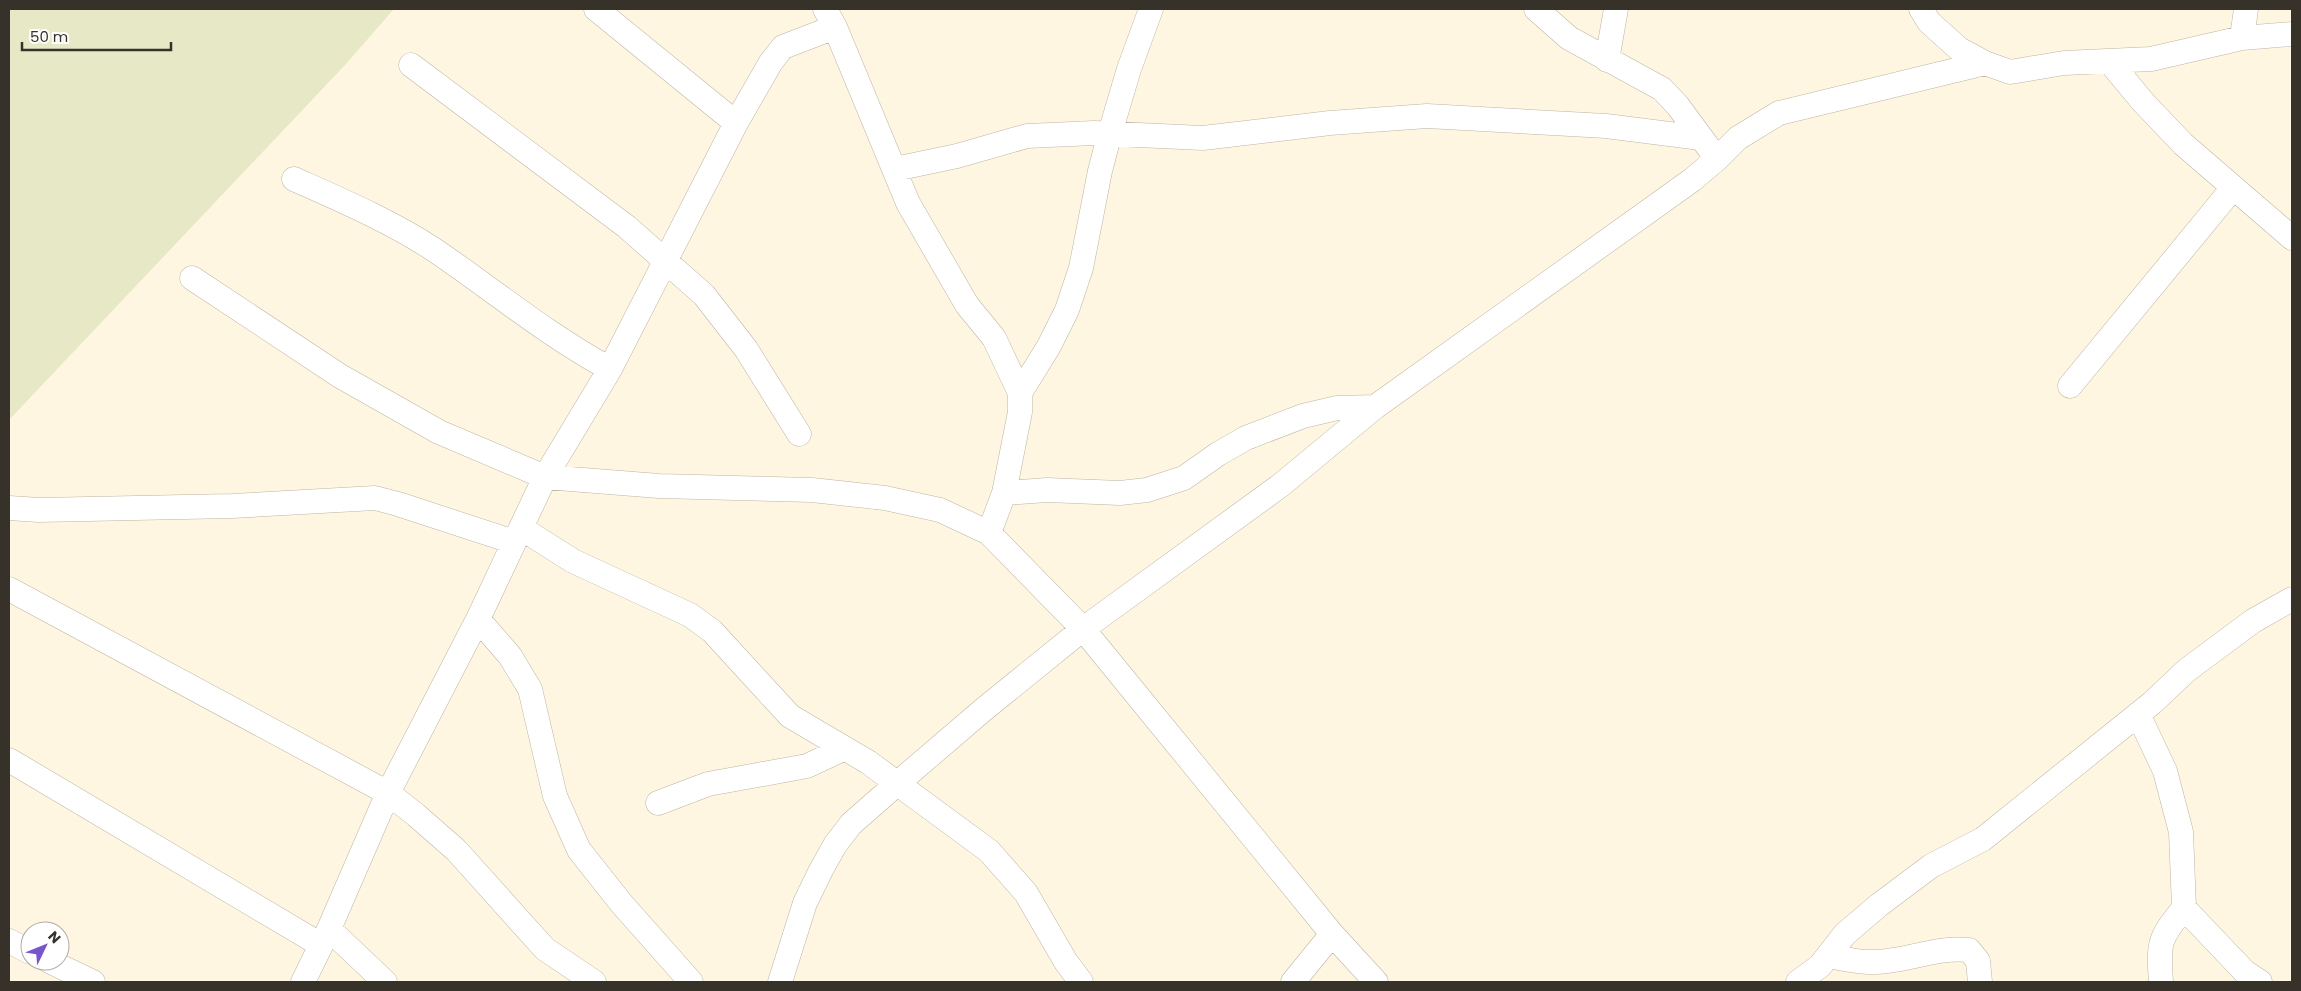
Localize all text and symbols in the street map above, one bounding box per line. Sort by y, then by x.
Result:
scale bar [22,20,171,52]
text: 50 m [30,26,68,47]
north arrow [20,921,70,971]
text: N [44,926,65,948]

